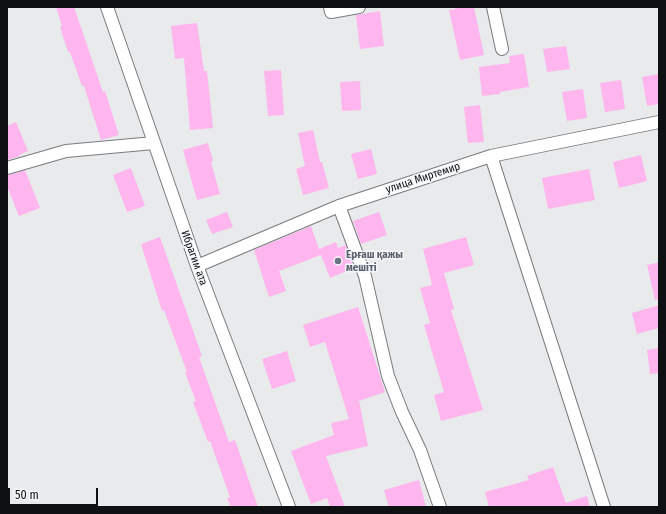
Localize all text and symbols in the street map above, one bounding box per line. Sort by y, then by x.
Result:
street label: улица Миртемир [384,160,462,196]
street label: Ибрагим ата [178,229,210,287]
place label: Ерғаш қажы мешіті [346,248,403,274]
marker: Ерғаш қажы мешіті [333,256,343,266]
scale bar [10,480,100,506]
text: 50 m [15,488,39,502]

